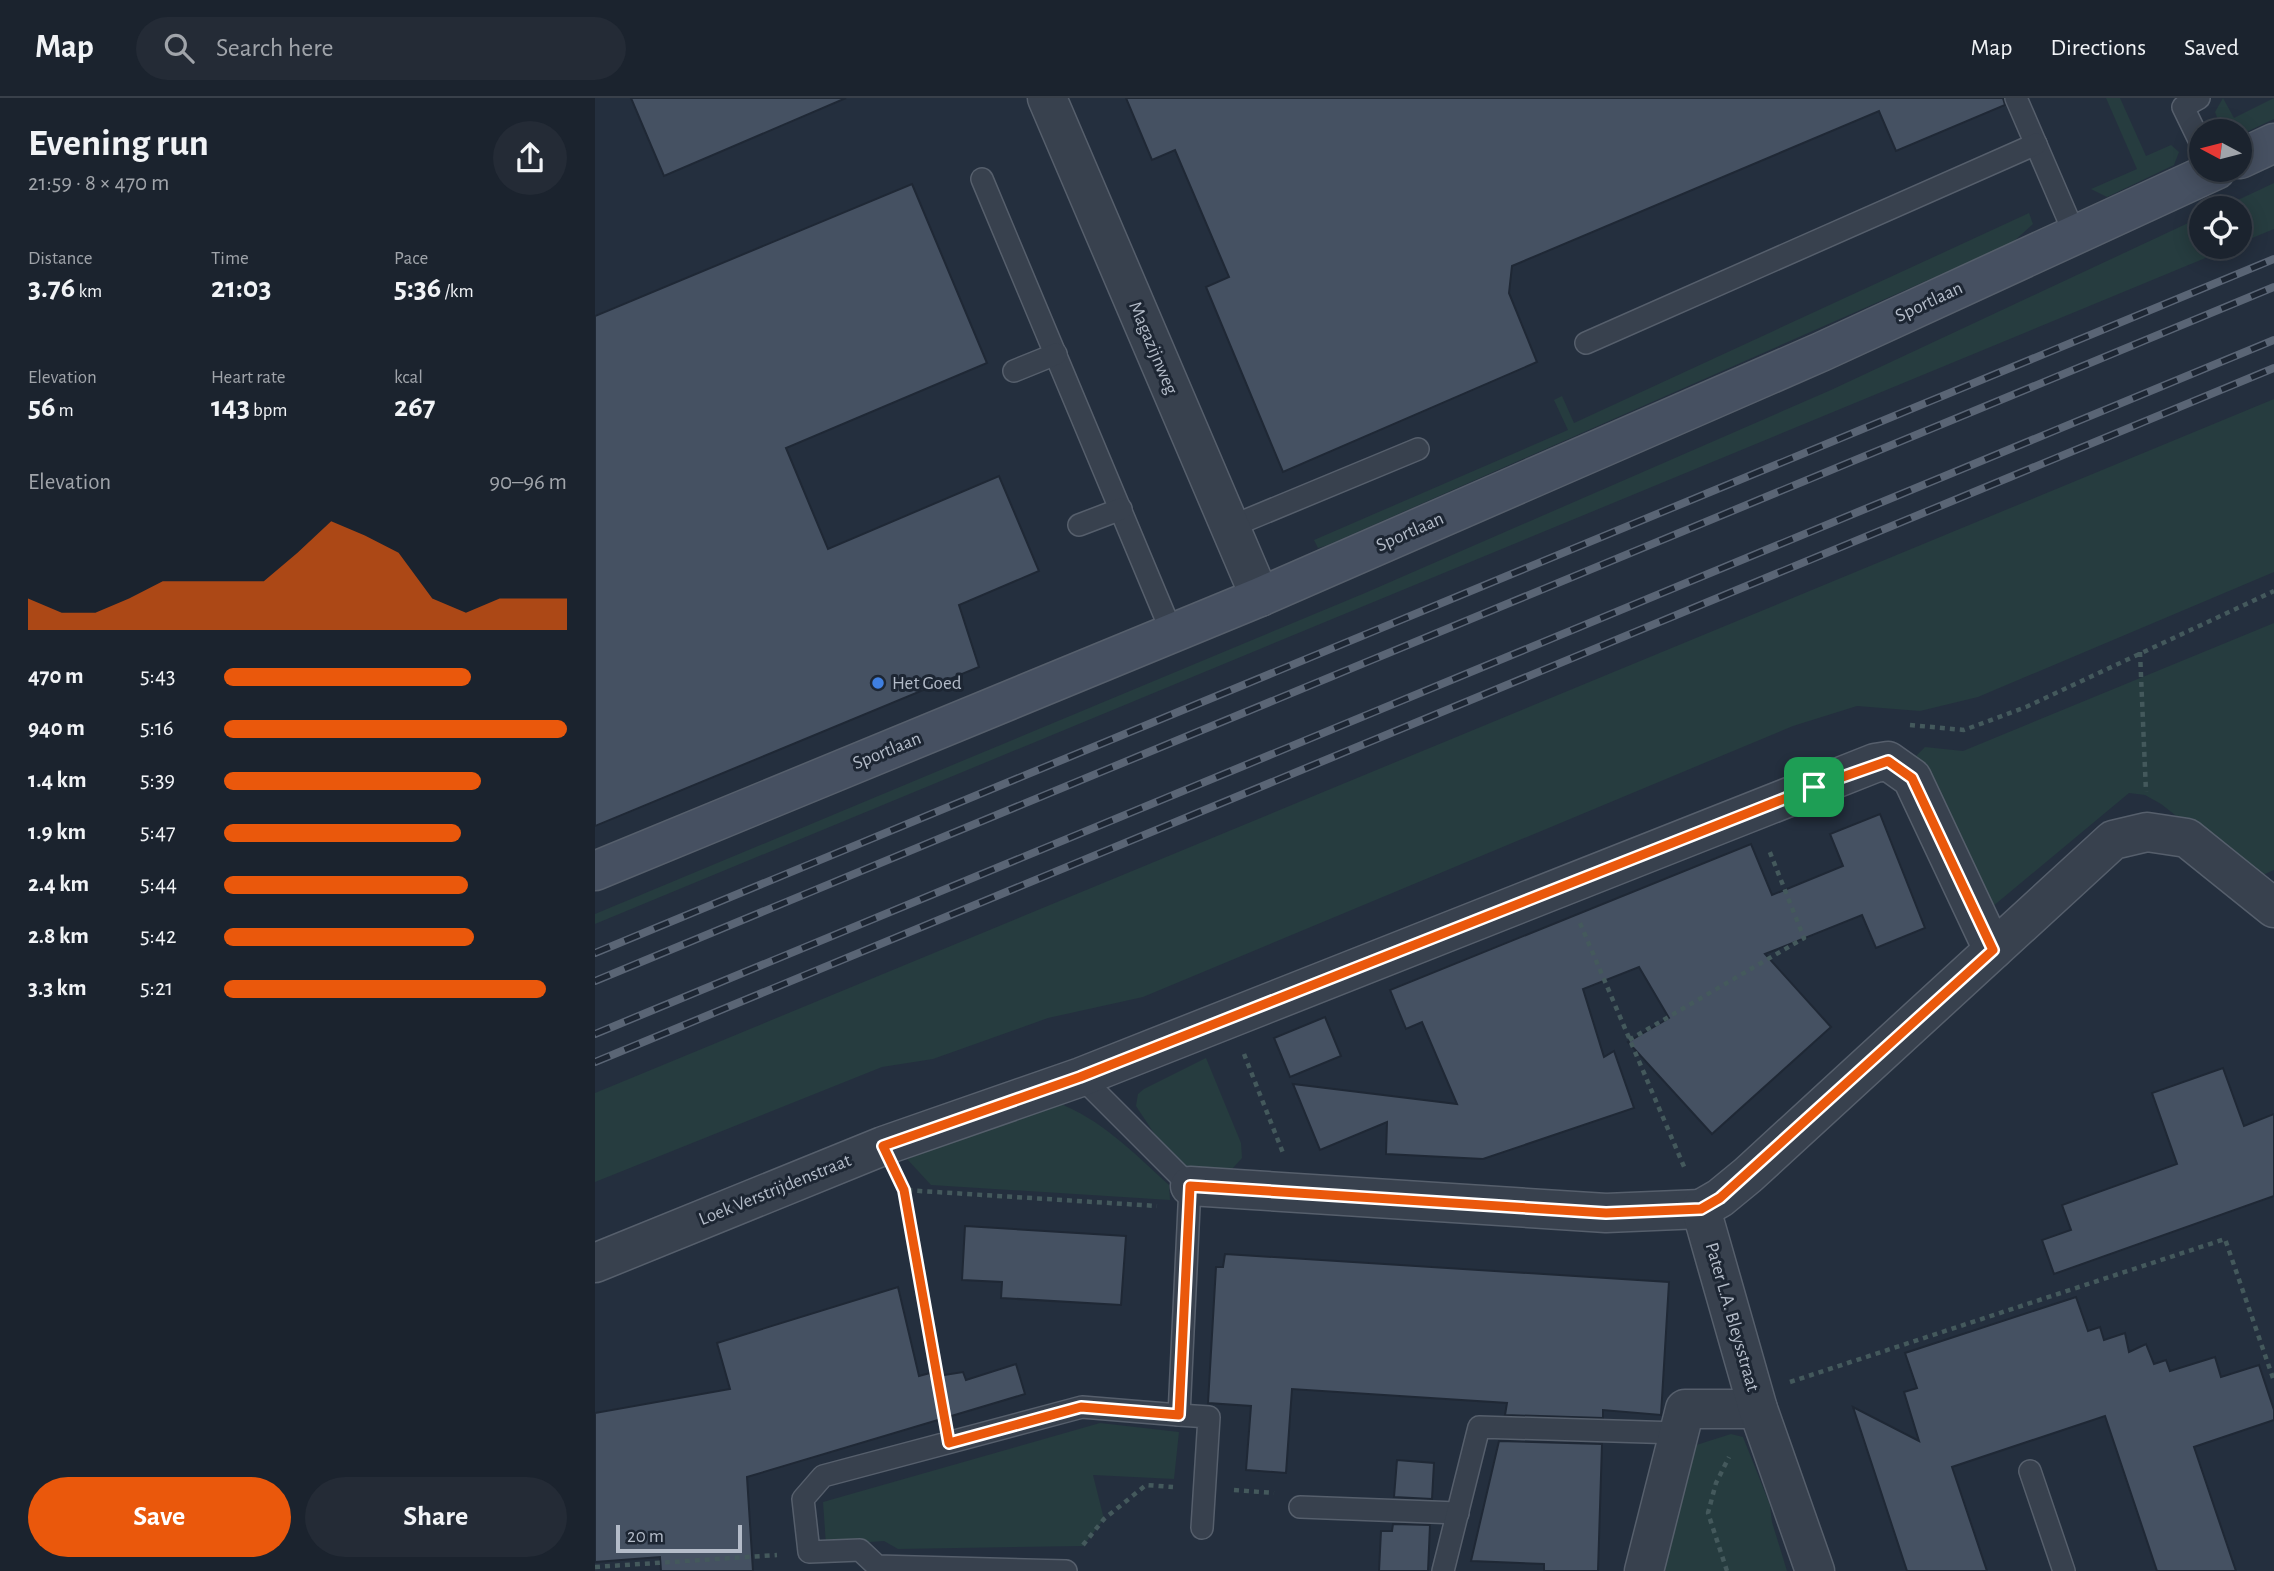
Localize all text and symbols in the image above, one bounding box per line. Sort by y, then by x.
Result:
search box [136,17,626,80]
icon: search [160,29,198,67]
text: Map [35,31,94,64]
text: Search here [216,35,334,61]
text: Map [1970,36,2012,60]
text: Directions [2050,36,2146,60]
text: Saved [2184,36,2239,60]
north arrow [2189,119,2252,182]
map controls [2189,119,2252,259]
button: share [493,121,567,195]
text: Evening run [28,125,209,163]
text: 21:59 · 8 × 470 m [28,172,169,195]
button: locate [2189,196,2252,259]
text: Distance [28,249,92,268]
text: Time [211,249,249,268]
text: Pace [394,249,428,268]
text: 3.76 [28,273,75,303]
text: 21:03 [211,273,271,303]
text: 5:36 [394,273,441,303]
street label: Sportlaan [1892,278,1966,326]
text: km [75,282,102,301]
text: /km [441,282,474,301]
street label: Magazijnweg [1125,299,1181,398]
text: Elevation [28,368,97,387]
text: Heart rate [211,368,286,387]
text: kcal [394,368,423,387]
text: 56 [28,392,55,422]
text: 143 [211,392,250,422]
text: 267 [394,392,436,422]
text: m [55,401,74,420]
text: bpm [250,401,287,420]
text: Elevation [28,471,111,494]
text: 90–96 m [489,471,567,494]
street label: Sportlaan [1373,509,1447,555]
text: 470 m [28,665,84,688]
text: 5:43 [140,665,175,688]
place label: Het Goed [892,674,962,693]
marker: Het Goed [870,675,886,691]
text: 940 m [28,717,85,740]
text: 5:16 [140,717,174,740]
street label: Sportlaan [850,729,924,773]
pin [1784,757,1844,817]
icon: arrive [1795,768,1833,806]
text: 1.4 km [28,769,87,792]
text: 5:39 [140,769,175,792]
text: 1.9 km [28,821,86,844]
text: 5:47 [140,821,176,844]
text: 2.4 km [28,873,89,896]
text: 5:44 [140,873,177,896]
text: 2.8 km [28,925,89,948]
text: 5:42 [140,925,176,948]
text: 3.3 km [28,977,87,1000]
text: 5:21 [140,977,173,1000]
street label: Loek Verstrijdenstraat [696,1151,854,1229]
street label: Pater L.A. Bleysstraat [1702,1240,1762,1394]
button: Save [28,1477,291,1557]
button: Share [305,1477,567,1557]
scale bar [616,1522,742,1554]
text: 20 m [627,1527,664,1546]

